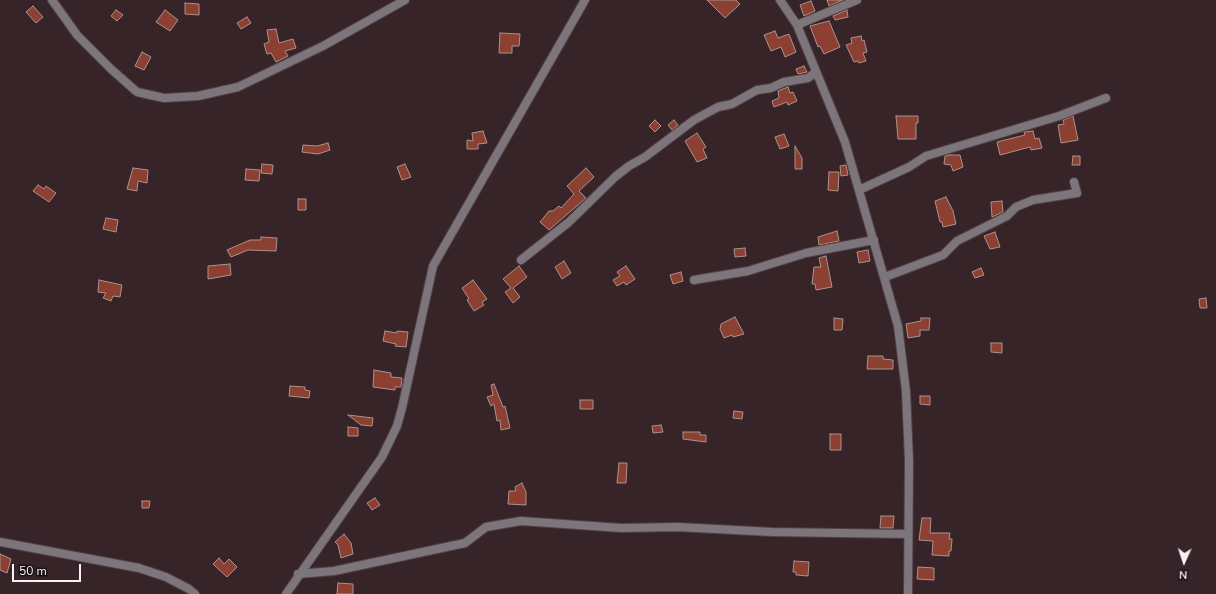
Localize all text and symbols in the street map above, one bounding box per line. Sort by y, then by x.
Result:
north arrow [1164,542,1204,582]
scale bar [14,556,83,582]
text: 50 m [19,563,47,579]
text: N [1179,567,1188,582]

